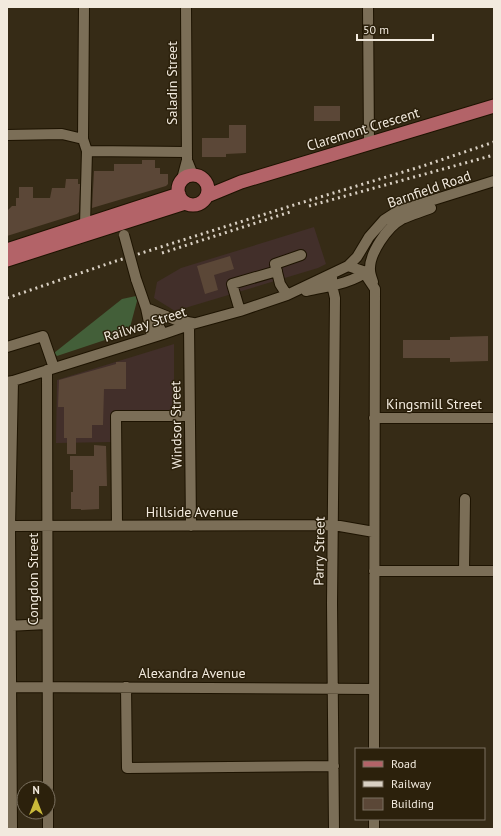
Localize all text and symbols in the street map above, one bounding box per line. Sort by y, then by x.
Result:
scale bar [357,16,433,42]
text: 50 m [363,22,389,37]
street label: Saladin Street [163,41,181,125]
street label: Claremont Crescent [304,103,422,155]
street label: Barnfield Road [385,166,473,212]
street label: Railway Street [101,302,189,346]
street label: Windsor Street [166,381,186,469]
street label: Kingsmill Street [386,395,482,413]
street label: Hillside Avenue [146,503,238,521]
street label: Parry Street [309,516,329,586]
street label: Congdon Street [24,533,42,625]
street label: Alexandra Avenue [138,664,246,682]
legend [355,748,485,820]
text: Road [391,756,416,771]
text: Railway [391,776,431,791]
north arrow [16,780,56,820]
text: N [32,783,40,797]
text: Building [391,796,434,811]

